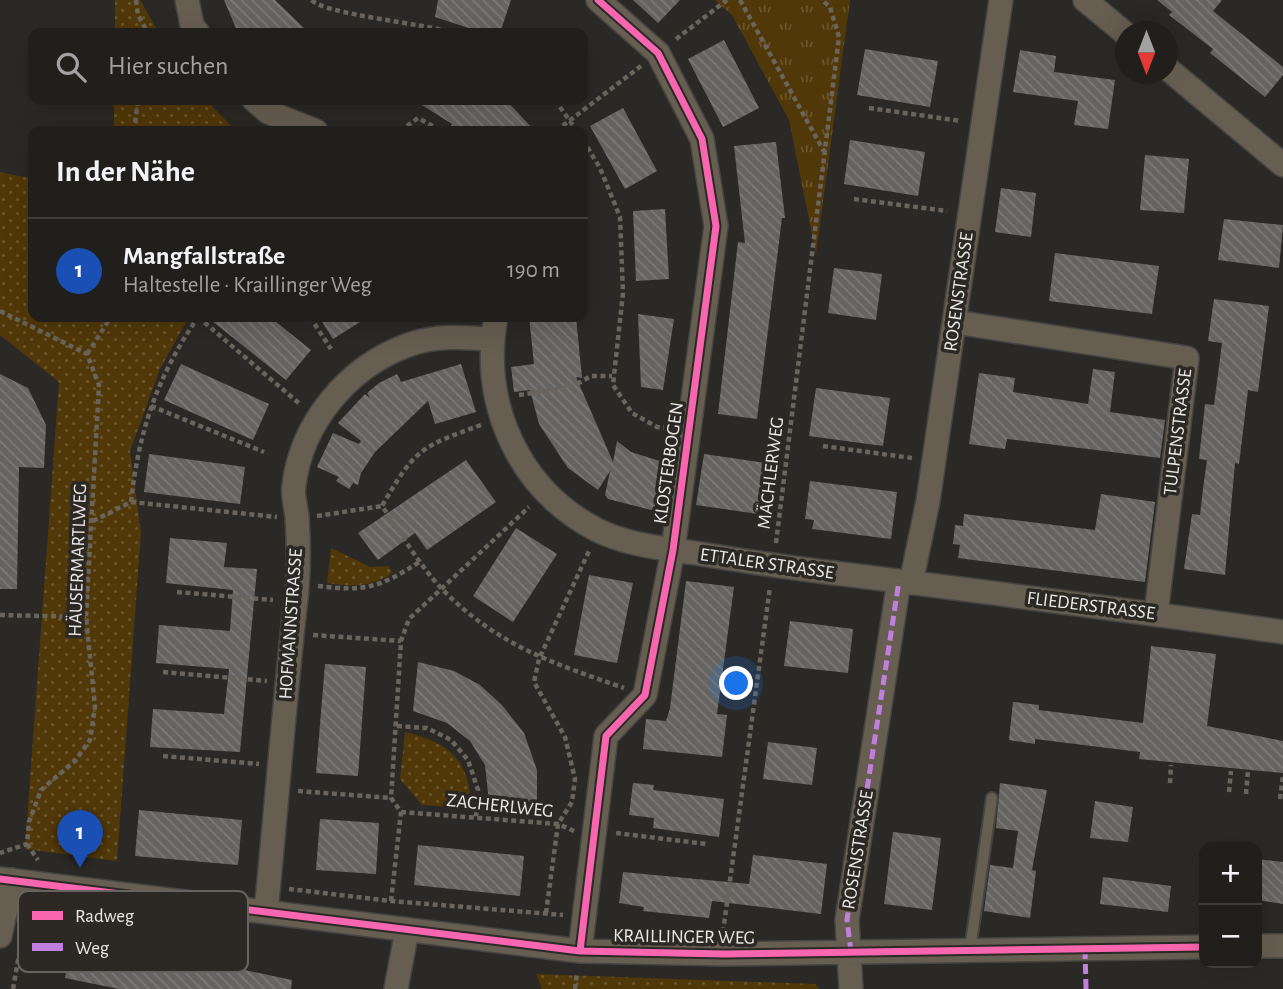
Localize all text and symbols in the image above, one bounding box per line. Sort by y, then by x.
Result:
north arrow [1115,21,1178,84]
search box [28,28,588,105]
icon: search [52,48,90,86]
text: Hier suchen [108,53,229,79]
text: In der Nähe [56,157,195,187]
street label: ROSENSTRASSE [941,231,977,353]
text: Mangfallstraße [123,243,285,269]
text: 1 [75,259,83,282]
text: 190 m [507,259,560,282]
text: Haltestelle · Kraillinger Weg [123,274,372,297]
street label: TULPENSTRASSE [1161,367,1195,497]
street label: KLOSTERBOGEN [651,401,687,525]
street label: MÄCHLERWEG [754,416,787,530]
street label: HÄUSERMARTLWEG [65,483,90,637]
street label: ETTALER STRASSE [699,545,835,583]
street label: HOFMANNSTRASSE [276,548,306,700]
street label: FLIEDERSTRASSE [1026,589,1156,623]
your location [719,666,753,700]
street label: ROSENSTRASSE [839,789,877,911]
street label: ZACHERLWEG [446,791,554,821]
pin: 1 [57,810,103,868]
map controls [1199,842,1262,968]
button: + [1199,842,1262,905]
legend [18,891,248,972]
button: − [1199,905,1262,968]
text: Radweg [75,907,135,926]
street label: KRAILLINGER WEG [613,926,755,948]
text: Weg [75,939,110,958]

